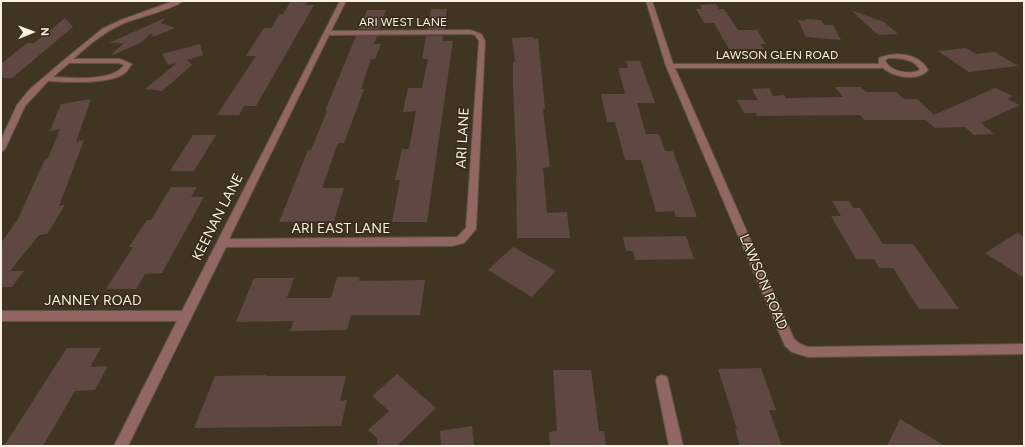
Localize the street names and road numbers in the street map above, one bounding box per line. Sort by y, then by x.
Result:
street label: ARI WEST LANE [359,15,447,29]
street label: LAWSON GLEN ROAD [716,48,838,62]
street label: ARI LANE [453,107,473,169]
street label: KEENAN LANE [189,171,247,263]
street label: ARI EAST LANE [292,221,390,237]
street label: LAWSON ROAD [735,232,791,332]
street label: JANNEY ROAD [44,293,142,309]

